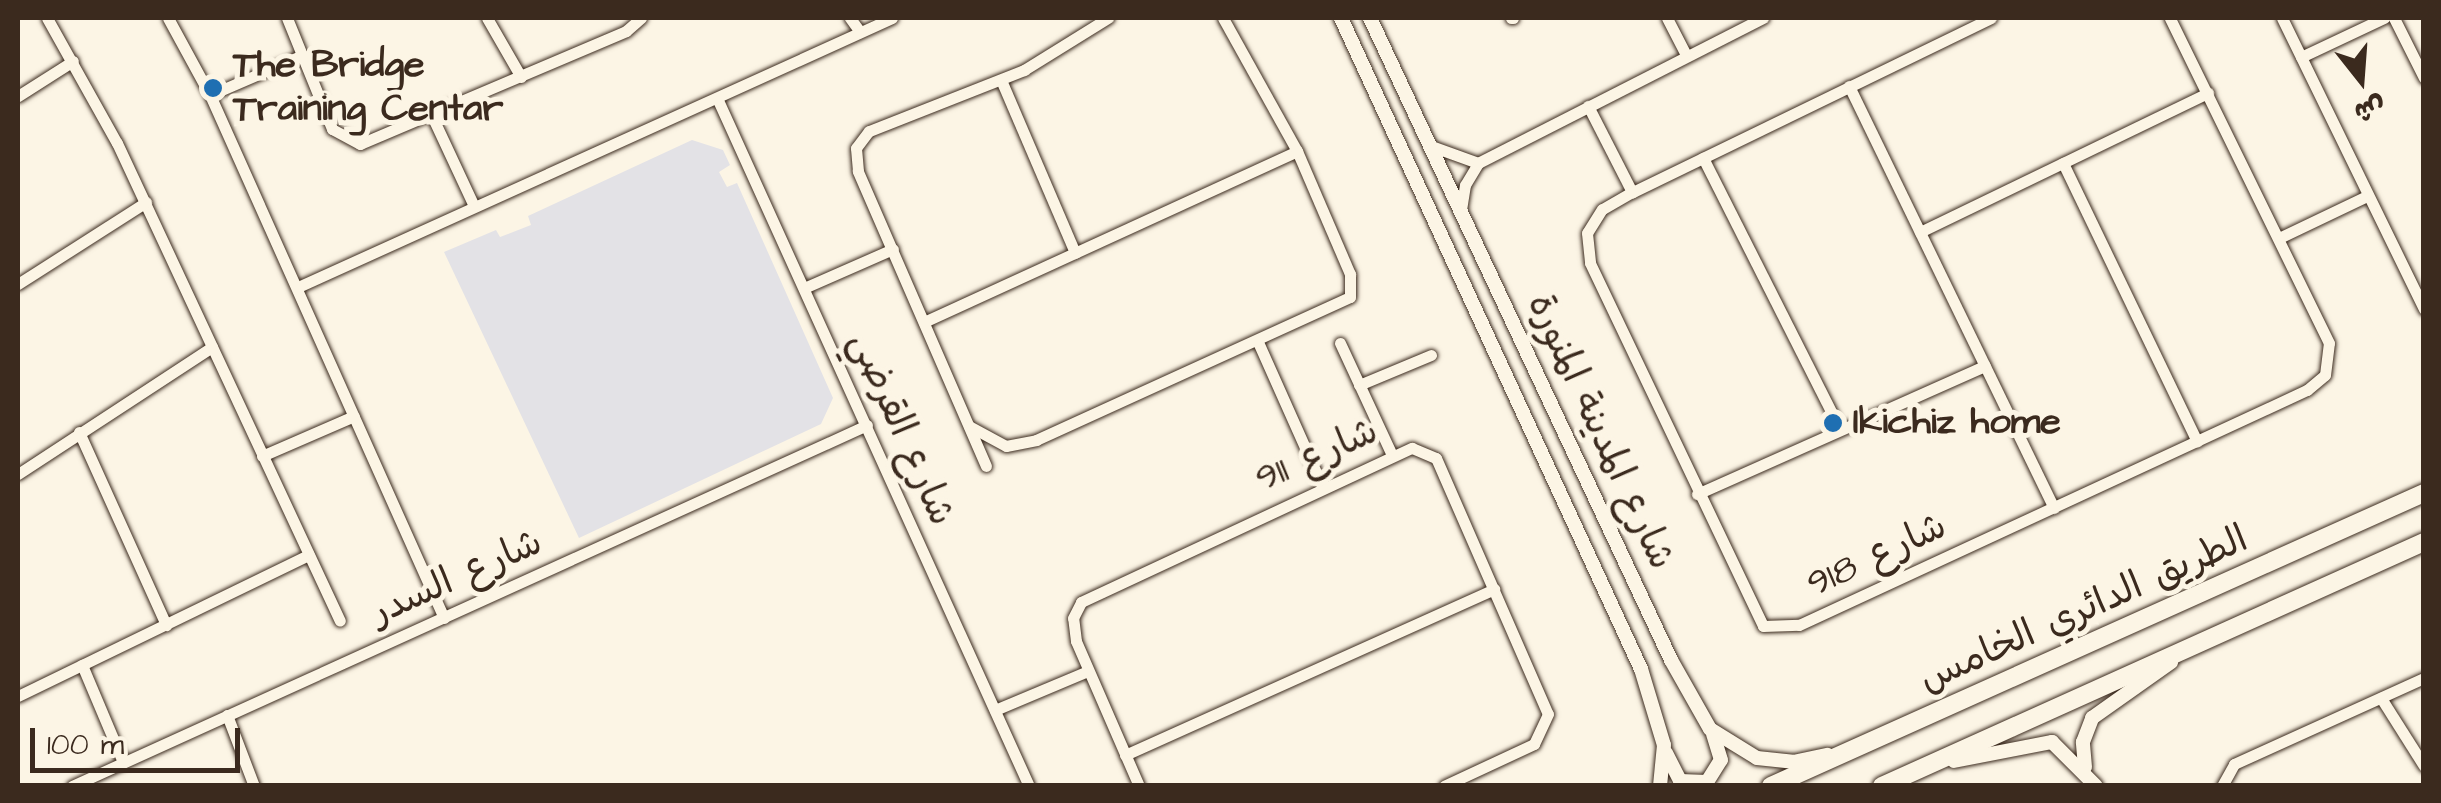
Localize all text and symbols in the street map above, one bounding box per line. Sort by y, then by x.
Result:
north arrow [2311,30,2411,130]
place label: The Bridge Training Centar [233,43,503,132]
marker: The Bridge Training Centar [202,77,224,99]
text: ش [2349,86,2390,132]
street label: شارع المدينة المنورة [1516,287,1684,577]
street label: شارع القرضي [838,325,964,533]
place label: Ikichiz home [1853,400,2061,446]
street label: شارع 911 [1249,409,1385,503]
marker: Ikichiz home [1822,412,1844,434]
street label: شارع 918 [1800,504,1954,608]
street label: الطريق الدائري الخامس [1913,517,2255,703]
street label: شارع السدر [364,520,550,636]
scale bar [35,708,245,770]
text: 100 m [47,724,124,766]

